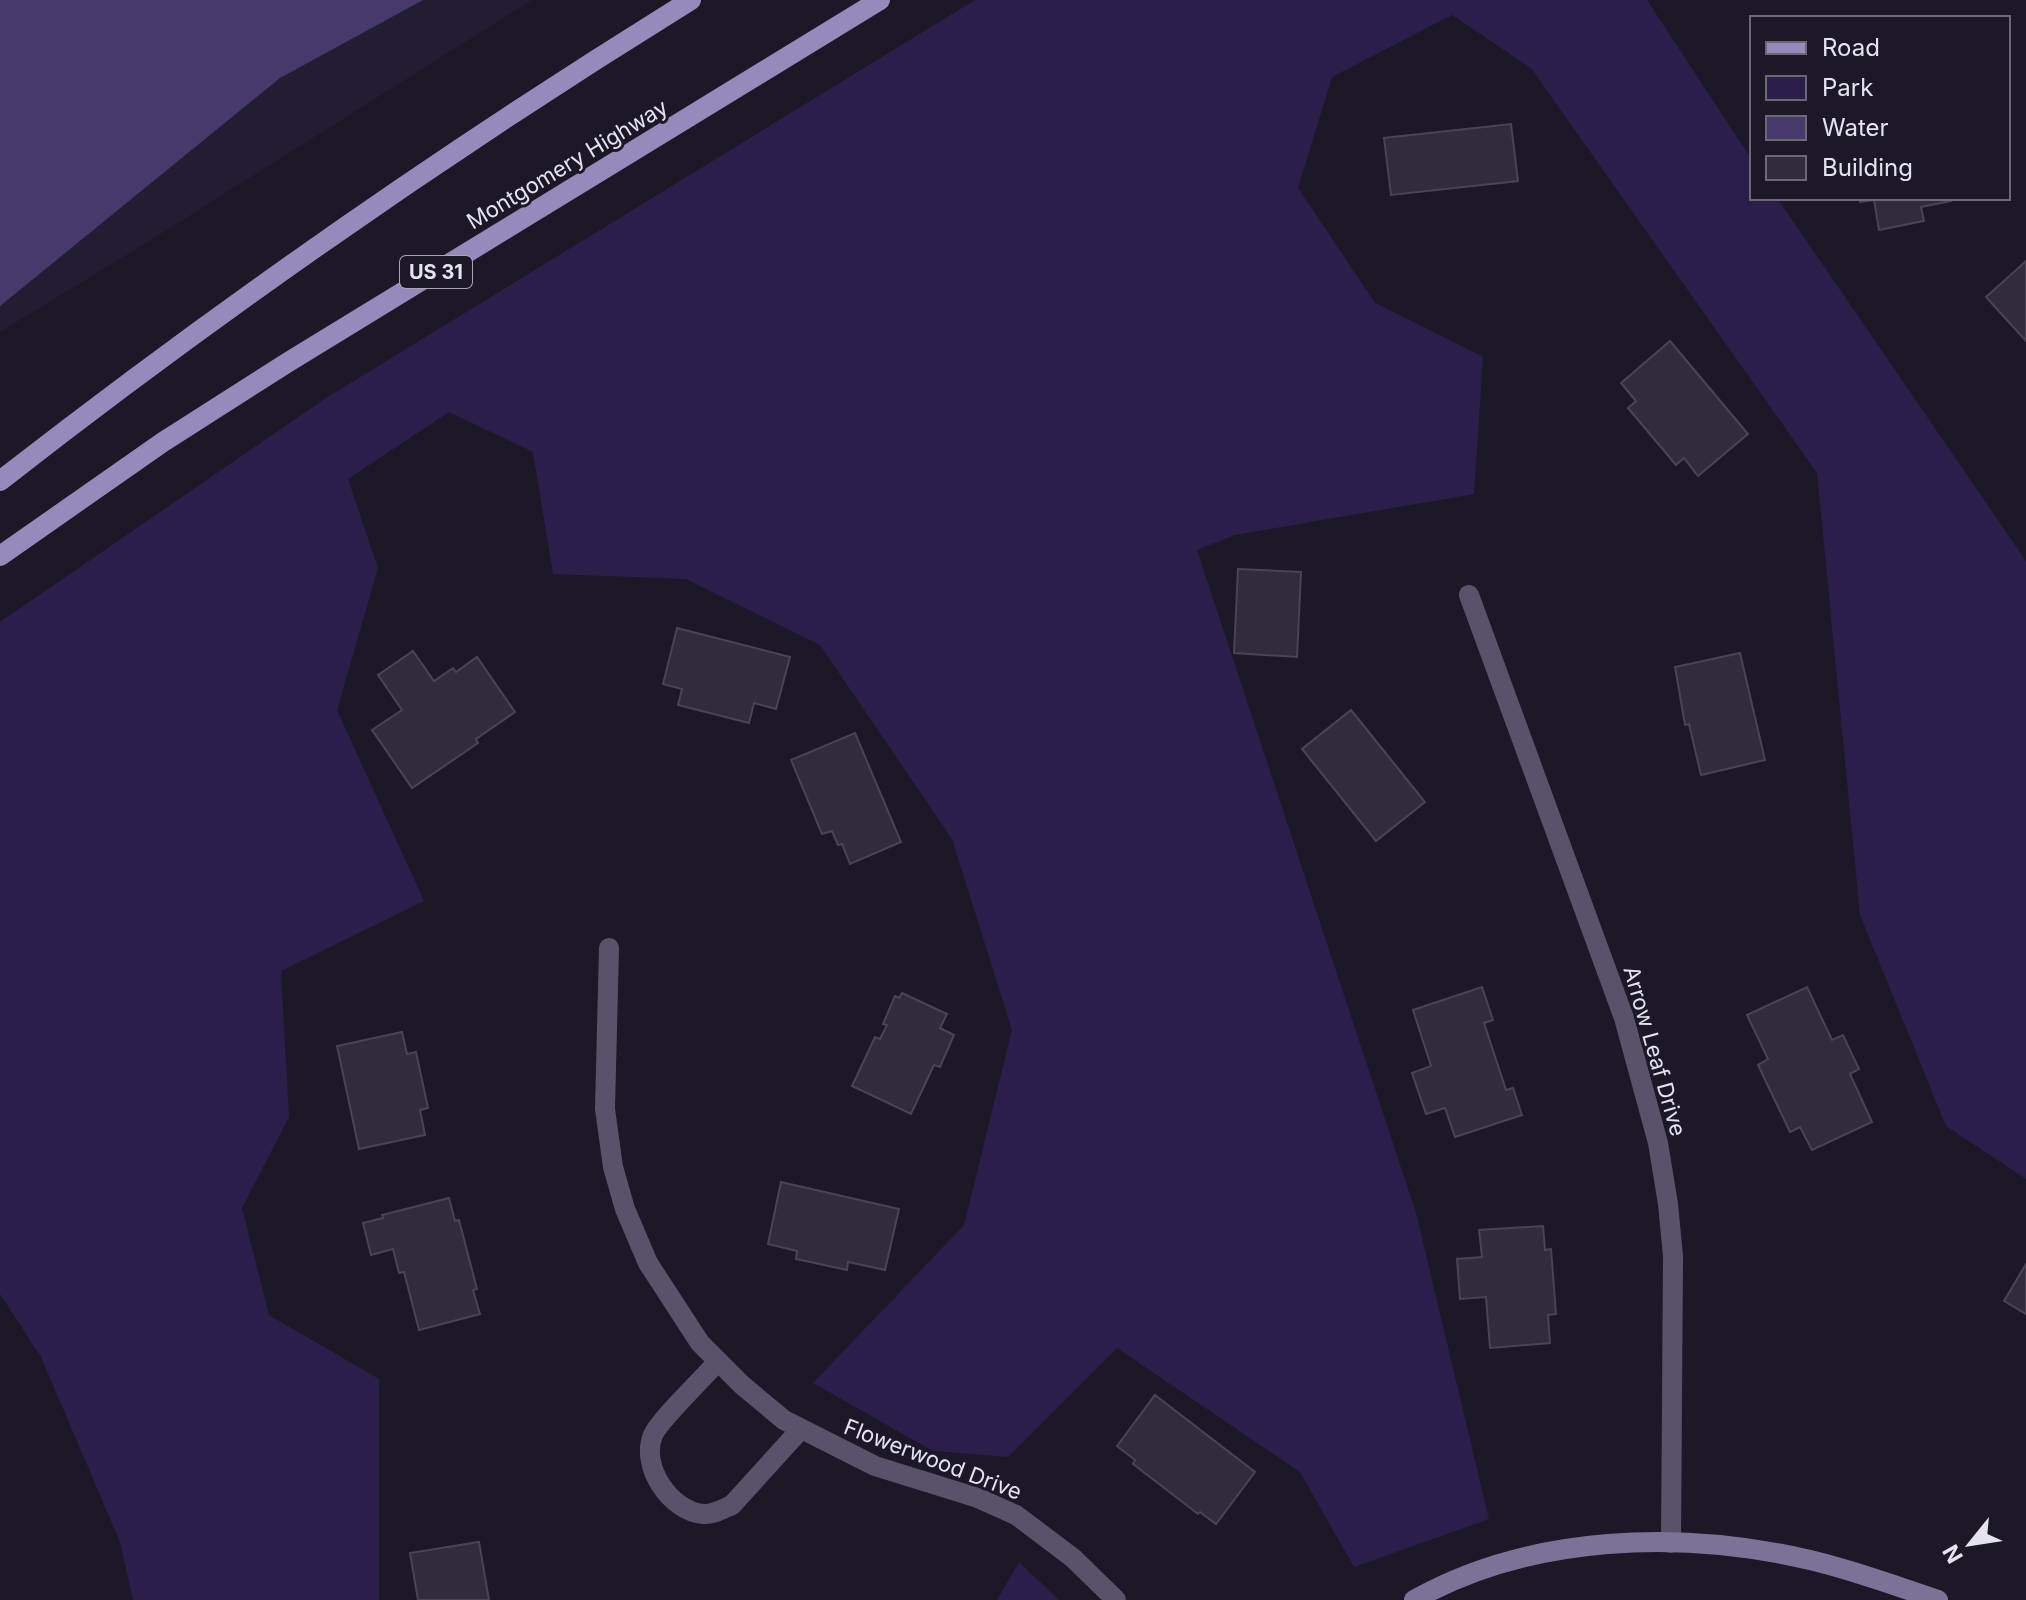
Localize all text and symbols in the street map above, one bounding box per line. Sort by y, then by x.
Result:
legend [1750,16,2010,200]
text: Road [1822,33,1880,62]
text: Park [1822,73,1873,102]
street label: Montgomery Highway [462,94,672,234]
text: Water [1822,113,1889,142]
text: Building [1822,153,1913,182]
road number: US 31 [400,256,472,288]
street label: Arrow Leaf Drive [1618,963,1692,1139]
street label: Flowerwood Drive [840,1413,1026,1505]
north arrow [1930,1504,2010,1584]
text: N [1937,1540,1968,1568]

